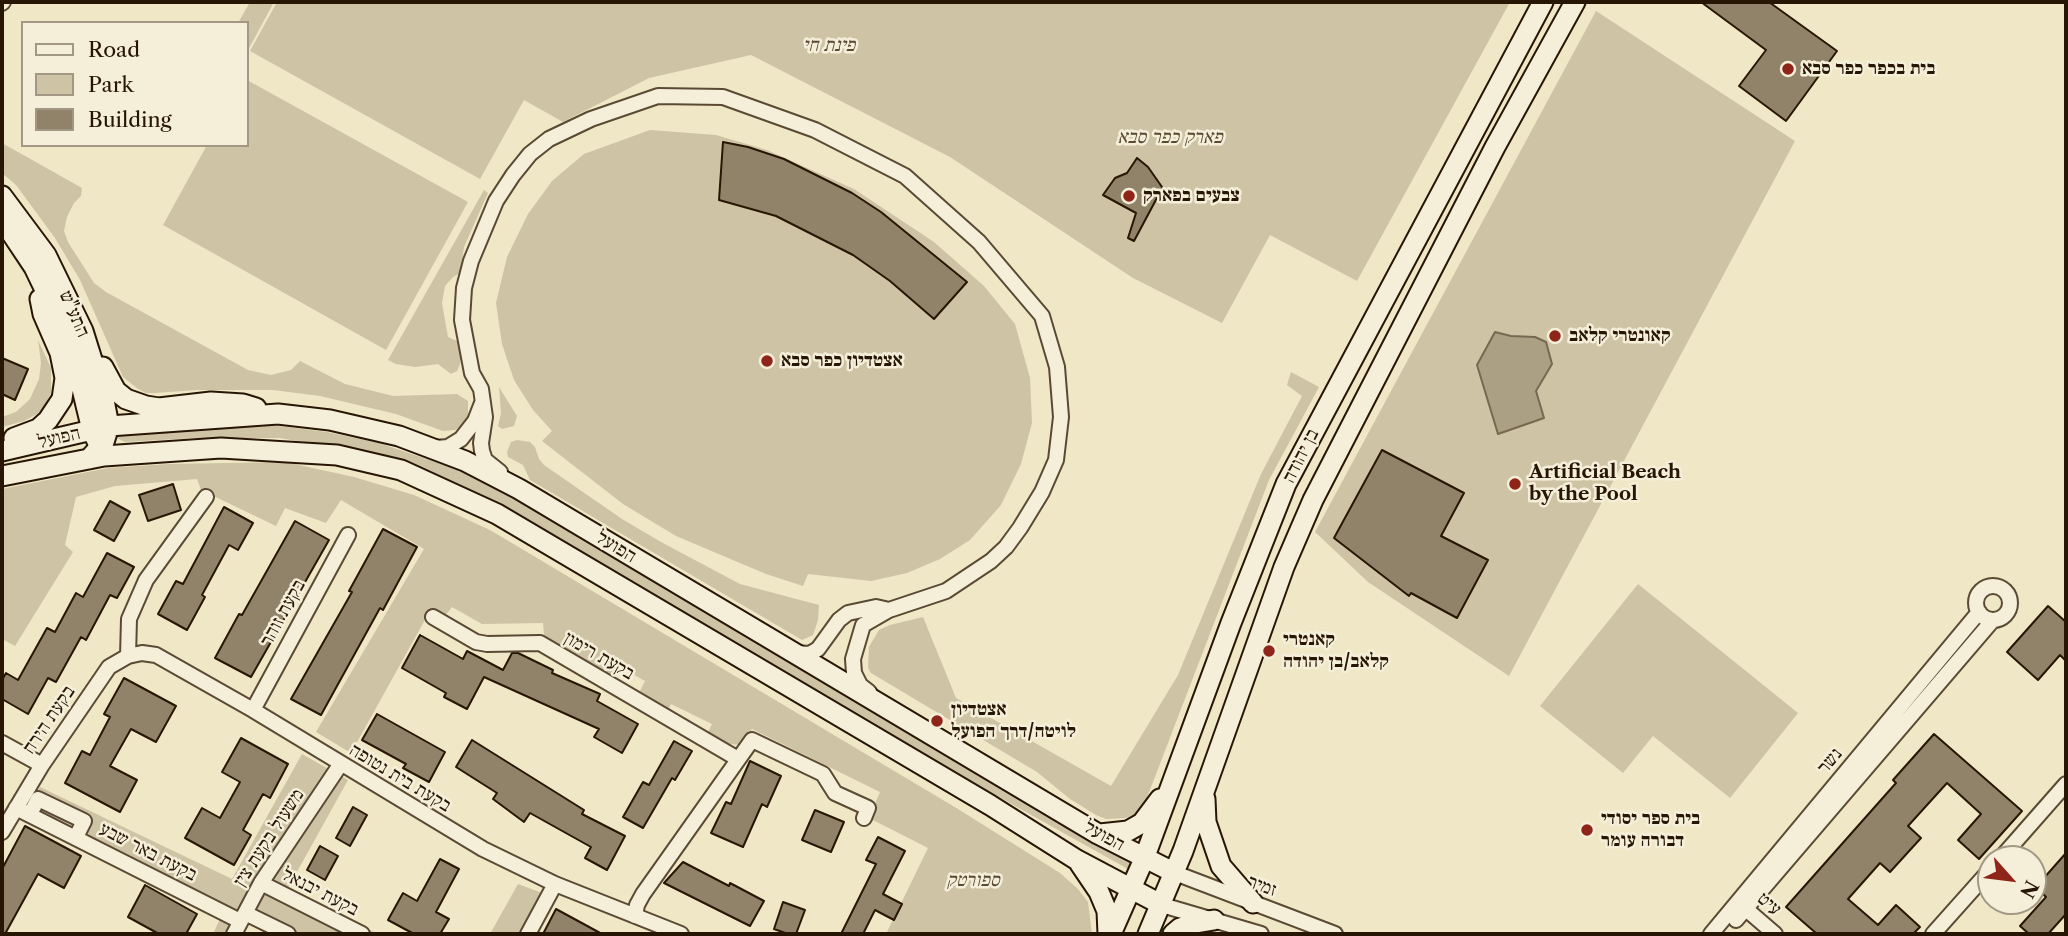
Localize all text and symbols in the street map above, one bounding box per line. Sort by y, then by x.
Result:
legend [21,21,248,147]
park label: פינת חי [803,35,855,57]
text: Road [88,37,140,62]
place label: בית בכפר כפר סבא [1802,58,1935,80]
marker: בית בכפר כפר סבא [1780,61,1796,77]
text: Park [88,72,134,97]
text: Building [88,107,172,132]
park label: פארק כפר סבא [1117,127,1223,149]
place label: צבעים בפארק [1143,185,1240,207]
marker: צבעים בפארק [1121,188,1137,204]
street label: התע"ש [54,287,94,341]
place label: קאונטרי קלאב [1569,325,1671,347]
marker: קאונטרי קלאב [1547,328,1563,344]
place label: אצטדיון כפר סבא [781,350,903,372]
marker: אצטדיון כפר סבא [759,353,775,369]
street label: הפועל [35,422,83,454]
street label: בן יהודה [1278,425,1324,487]
place label: Artificial Beach by the Pool [1529,462,1681,506]
marker: Artificial Beach by the Pool [1507,476,1523,492]
street label: הפועל [592,526,640,568]
street label: בקעת זוהר [255,576,311,650]
street label: בקעת רימון [560,627,638,685]
place label: קאנטרי קלאב/בן יהודה [1283,629,1389,673]
marker: קאנטרי קלאב/בן יהודה [1261,643,1277,659]
street label: בקעת הירח [18,681,80,759]
place label: אצטדיון לויטה/דרך הפועל [951,699,1076,743]
marker: אצטדיון לויטה/דרך הפועל [929,713,945,729]
street label: בקעת בית נטופה [345,739,455,817]
street label: נשר [1813,743,1847,779]
street label: משעול בקעת צין [229,785,309,891]
place label: בית ספר יסודי דבורה עומר [1601,808,1700,852]
street label: הפועל [1080,816,1128,856]
street label: בקעת באר שבע [95,818,201,886]
marker: בית ספר יסודי דבורה עומר [1579,822,1595,838]
north arrow [1977,845,2047,915]
street label: בקעת יבנאל [278,863,362,921]
park label: ספורטק [946,870,1000,892]
street label: זמיר [1245,870,1279,902]
text: N [2015,876,2043,902]
street label: עיט [1752,887,1786,921]

